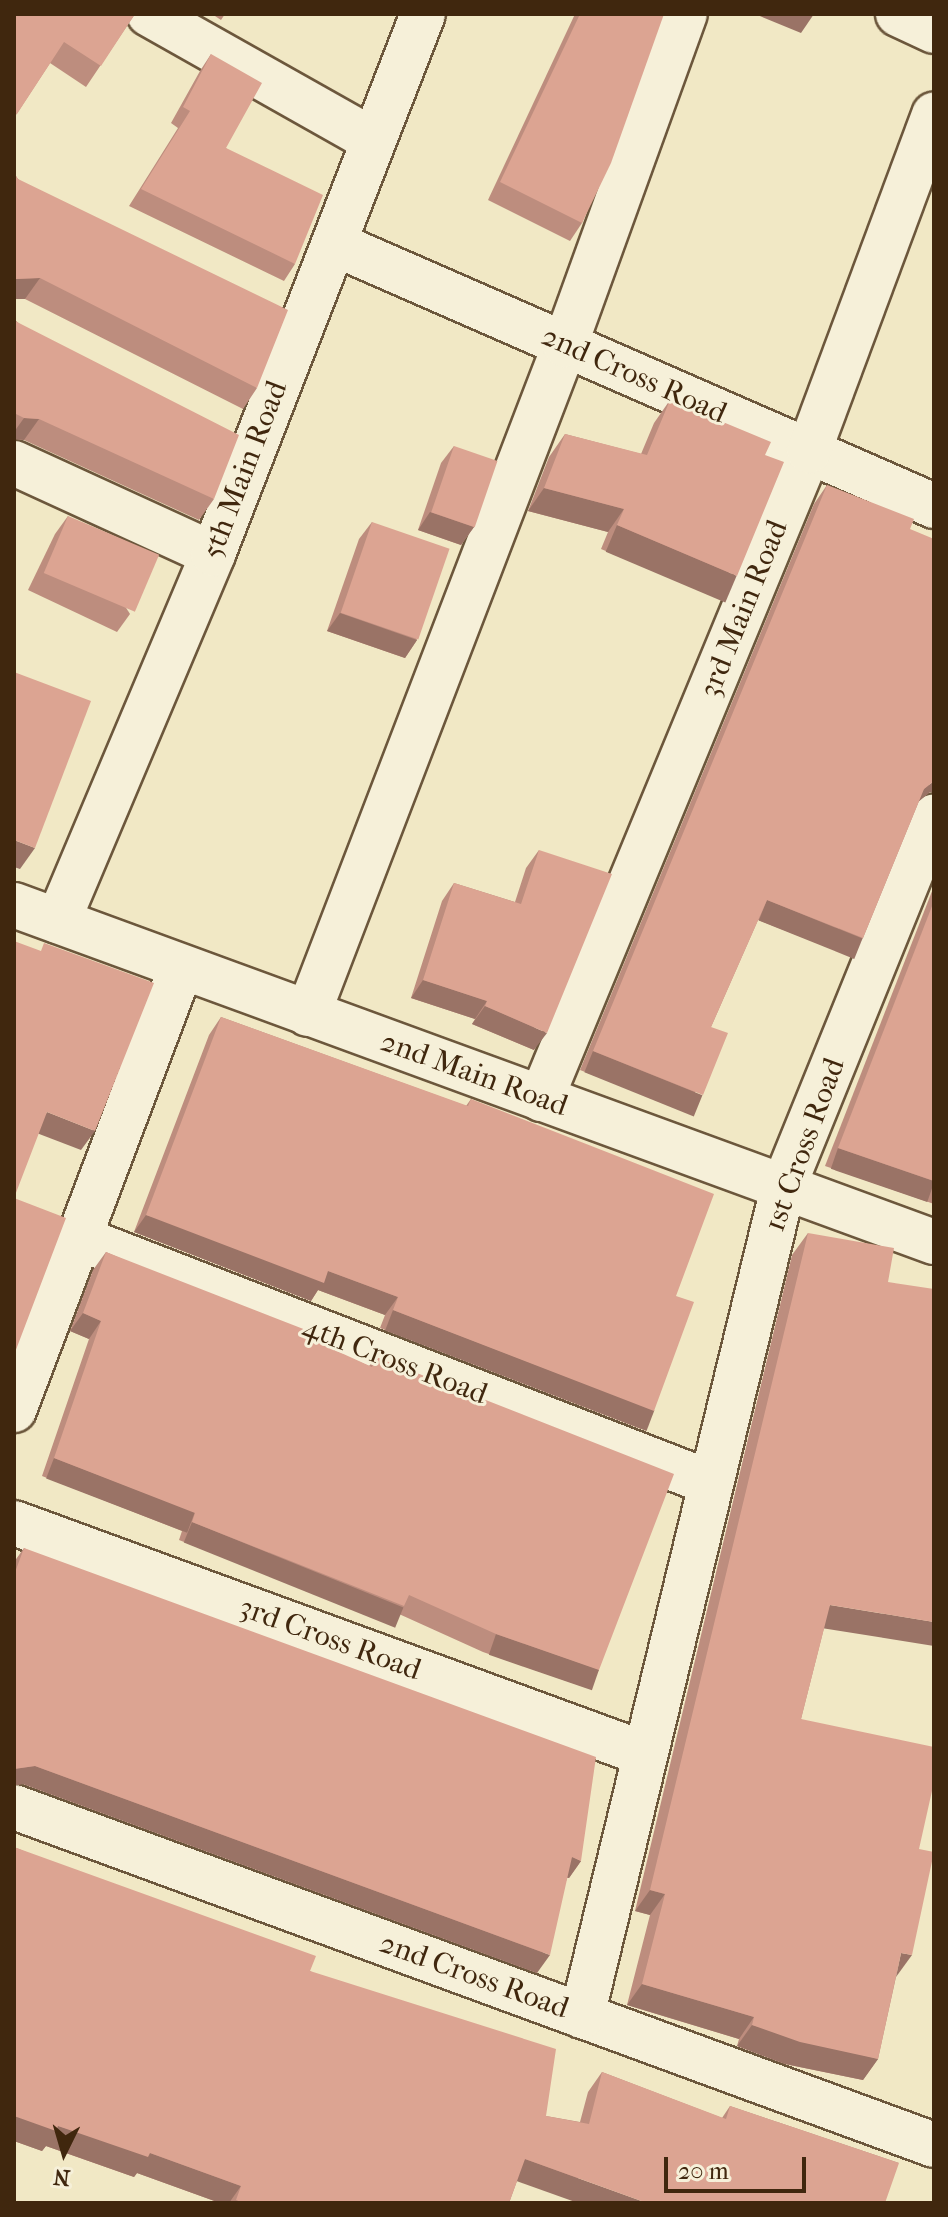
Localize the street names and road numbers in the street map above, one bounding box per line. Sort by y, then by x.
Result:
street label: 2nd Cross Road [536,318,732,432]
street label: 5th Main Road [195,376,295,564]
street label: 3rd Main Road [692,515,796,703]
street label: 2nd Main Road [376,1024,572,1124]
street label: 1st Cross Road [757,1053,853,1237]
street label: 4th Cross Road [298,1309,492,1413]
street label: 3rd Cross Road [234,1589,426,1689]
street label: 2nd Cross Road [374,1925,574,2027]

